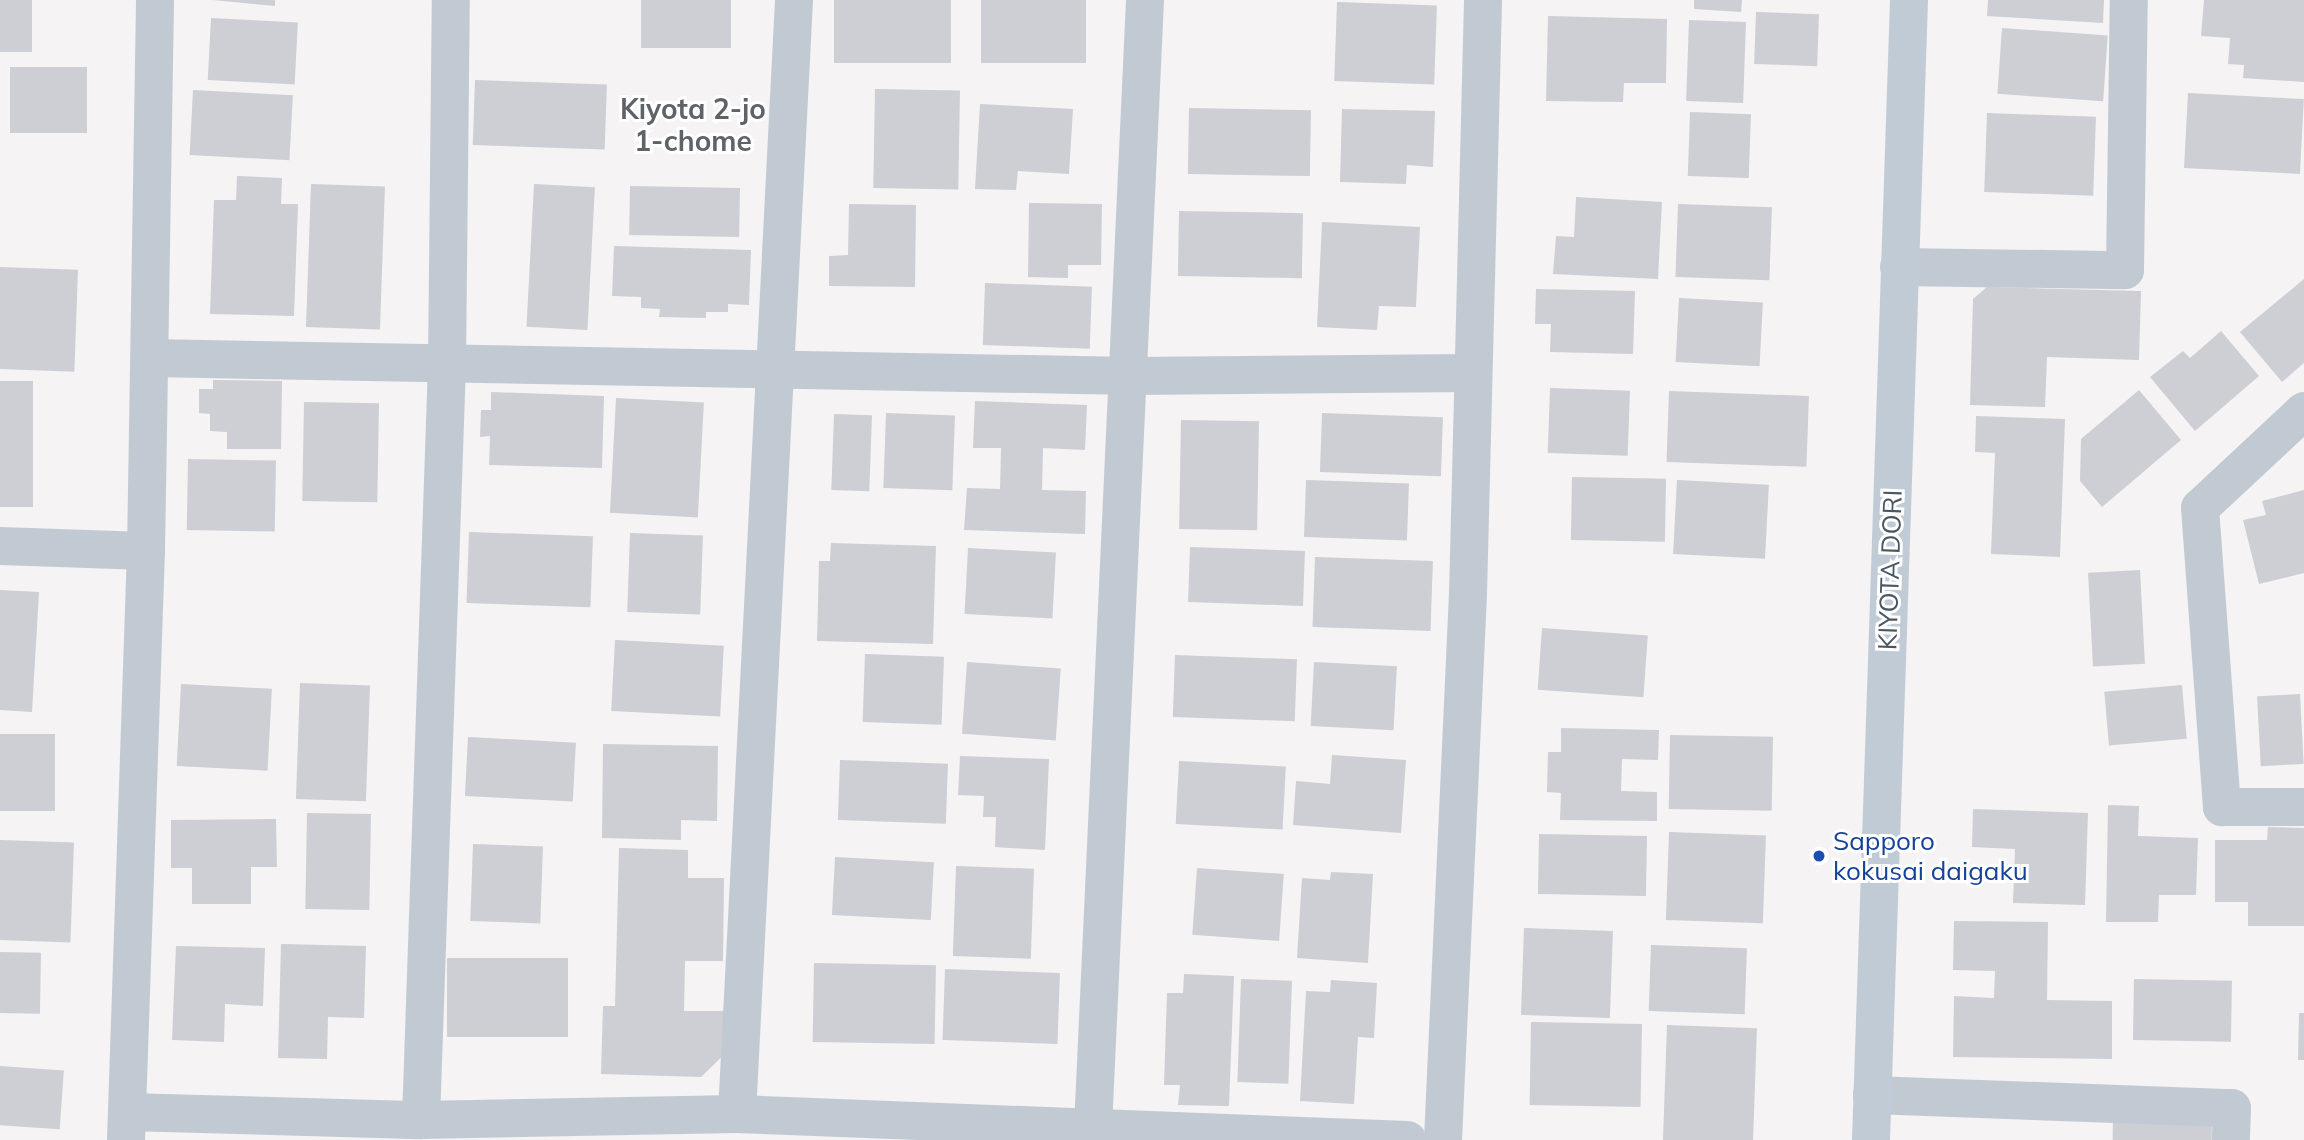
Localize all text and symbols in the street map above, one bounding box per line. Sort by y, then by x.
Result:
district label: Kiyota 2-jo 1-chome [620,92,766,158]
street label: KIYOTA DORI [1872,489,1908,651]
place label: Sapporo kokusai daigaku [1833,825,2028,886]
marker: Sapporo kokusai daigaku [1811,848,1827,864]

